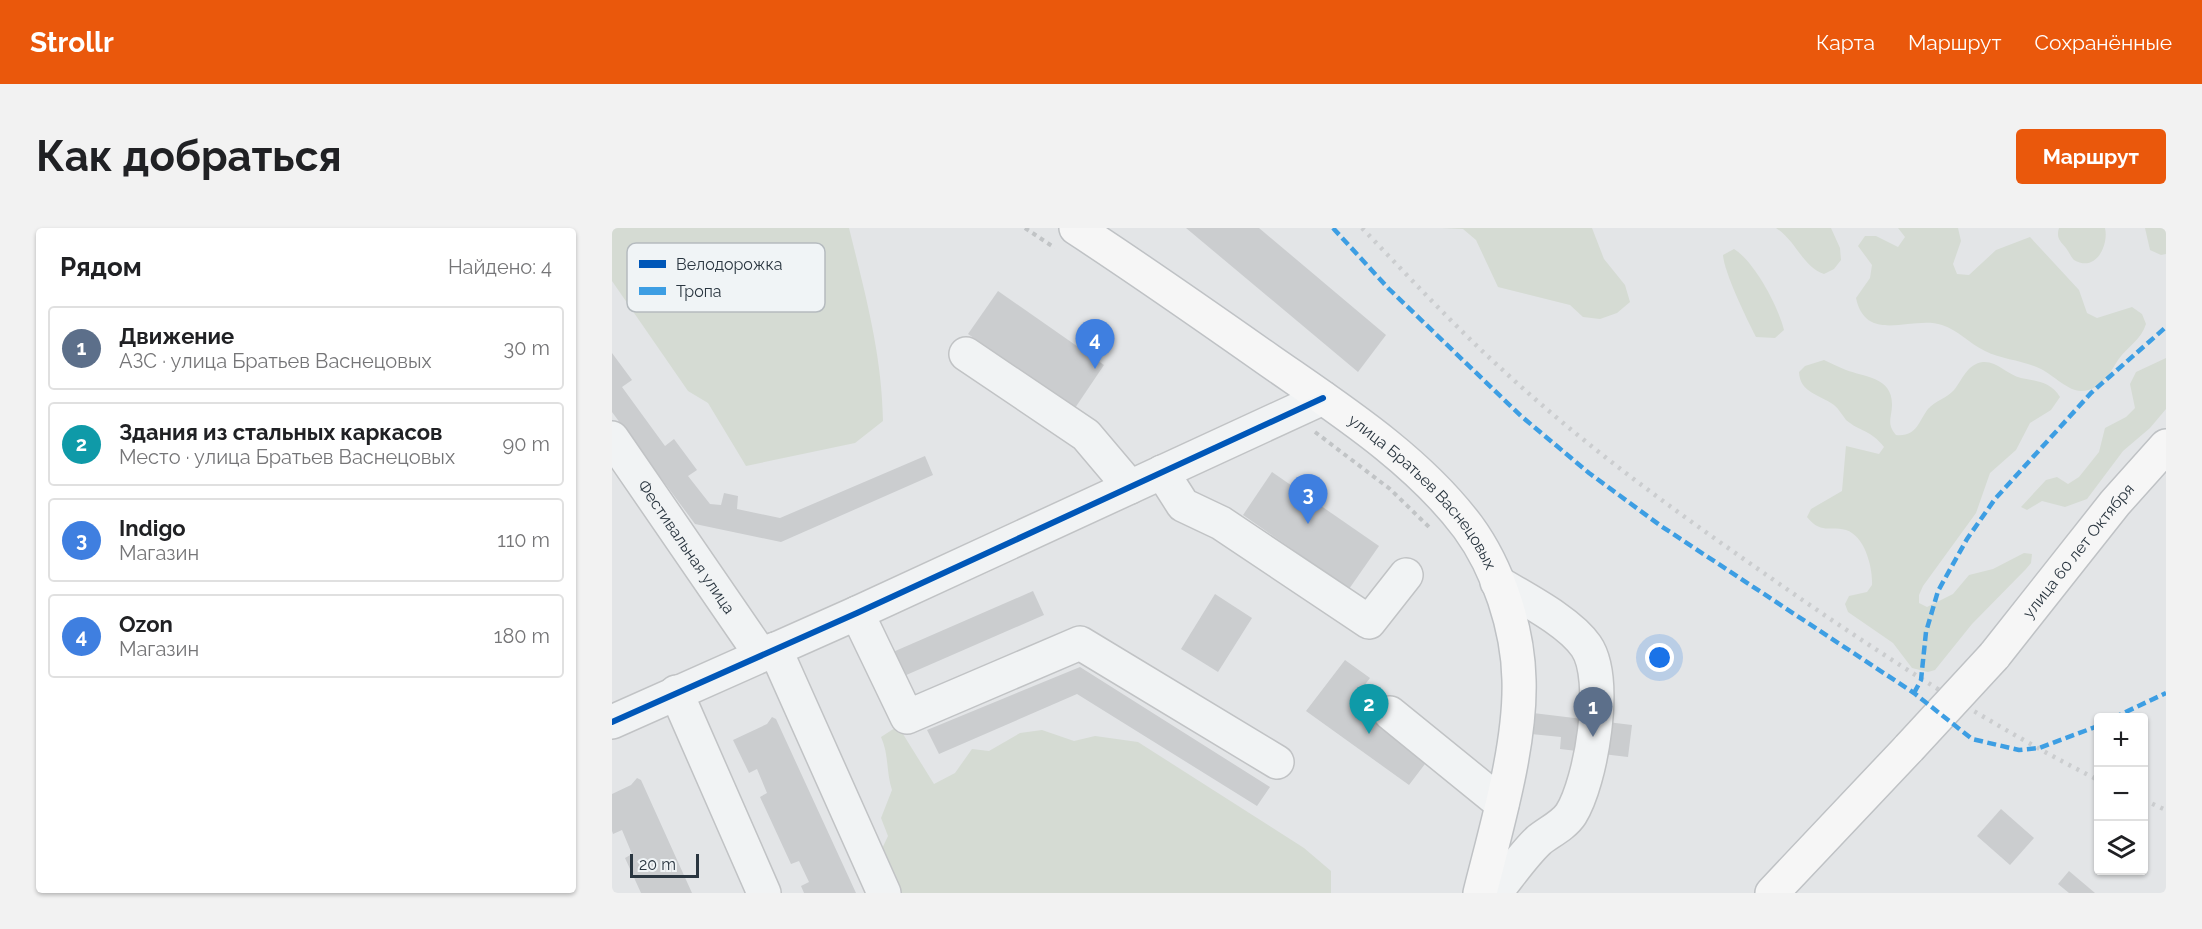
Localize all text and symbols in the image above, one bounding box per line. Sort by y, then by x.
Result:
text: Strollr [30,26,114,59]
text: Карта [1816,30,1875,55]
text: Маршрут [1908,30,2001,55]
text: Сохранённые [2034,30,2172,55]
button: Маршрут [2016,129,2166,184]
text: Как добраться [36,132,342,181]
legend [627,243,825,312]
text: Рядом [60,252,142,282]
text: Найдено: 4 [448,255,552,279]
text: Велодорожка [676,255,783,274]
text: Тропа [676,282,722,301]
pin: 4 [1076,320,1114,369]
text: Движение [119,323,234,349]
text: 1 [77,336,86,360]
text: 30 m [504,336,550,360]
text: АЗС · улица Братьев Васнецовых [119,349,432,373]
street label: улица Братьев Васнецовых [1345,410,1500,573]
text: Здания из стальных каркасов [119,419,443,445]
text: 2 [76,432,87,456]
text: 90 m [503,432,550,456]
text: Место · улица Братьев Васнецовых [119,445,455,469]
pin: 3 [1288,474,1328,524]
street label: Фестивальная улица [634,477,739,618]
street label: улица 60 лет Октября [2019,479,2138,622]
text: Indigo [119,515,186,541]
text: 3 [76,528,87,552]
text: 110 m [497,528,550,552]
text: Магазин [119,541,199,565]
text: Ozon [119,611,173,637]
text: 4 [76,624,87,648]
text: 180 m [494,624,550,648]
text: Магазин [119,637,199,661]
your location [1645,643,1674,672]
pin: 2 [1350,684,1389,734]
pin: 1 [1574,688,1612,737]
map controls [2094,713,2148,875]
button: + [2094,713,2148,767]
button: − [2094,767,2148,821]
button: layers [2094,821,2148,875]
scale bar [630,851,699,878]
text: 20 m [639,855,676,874]

